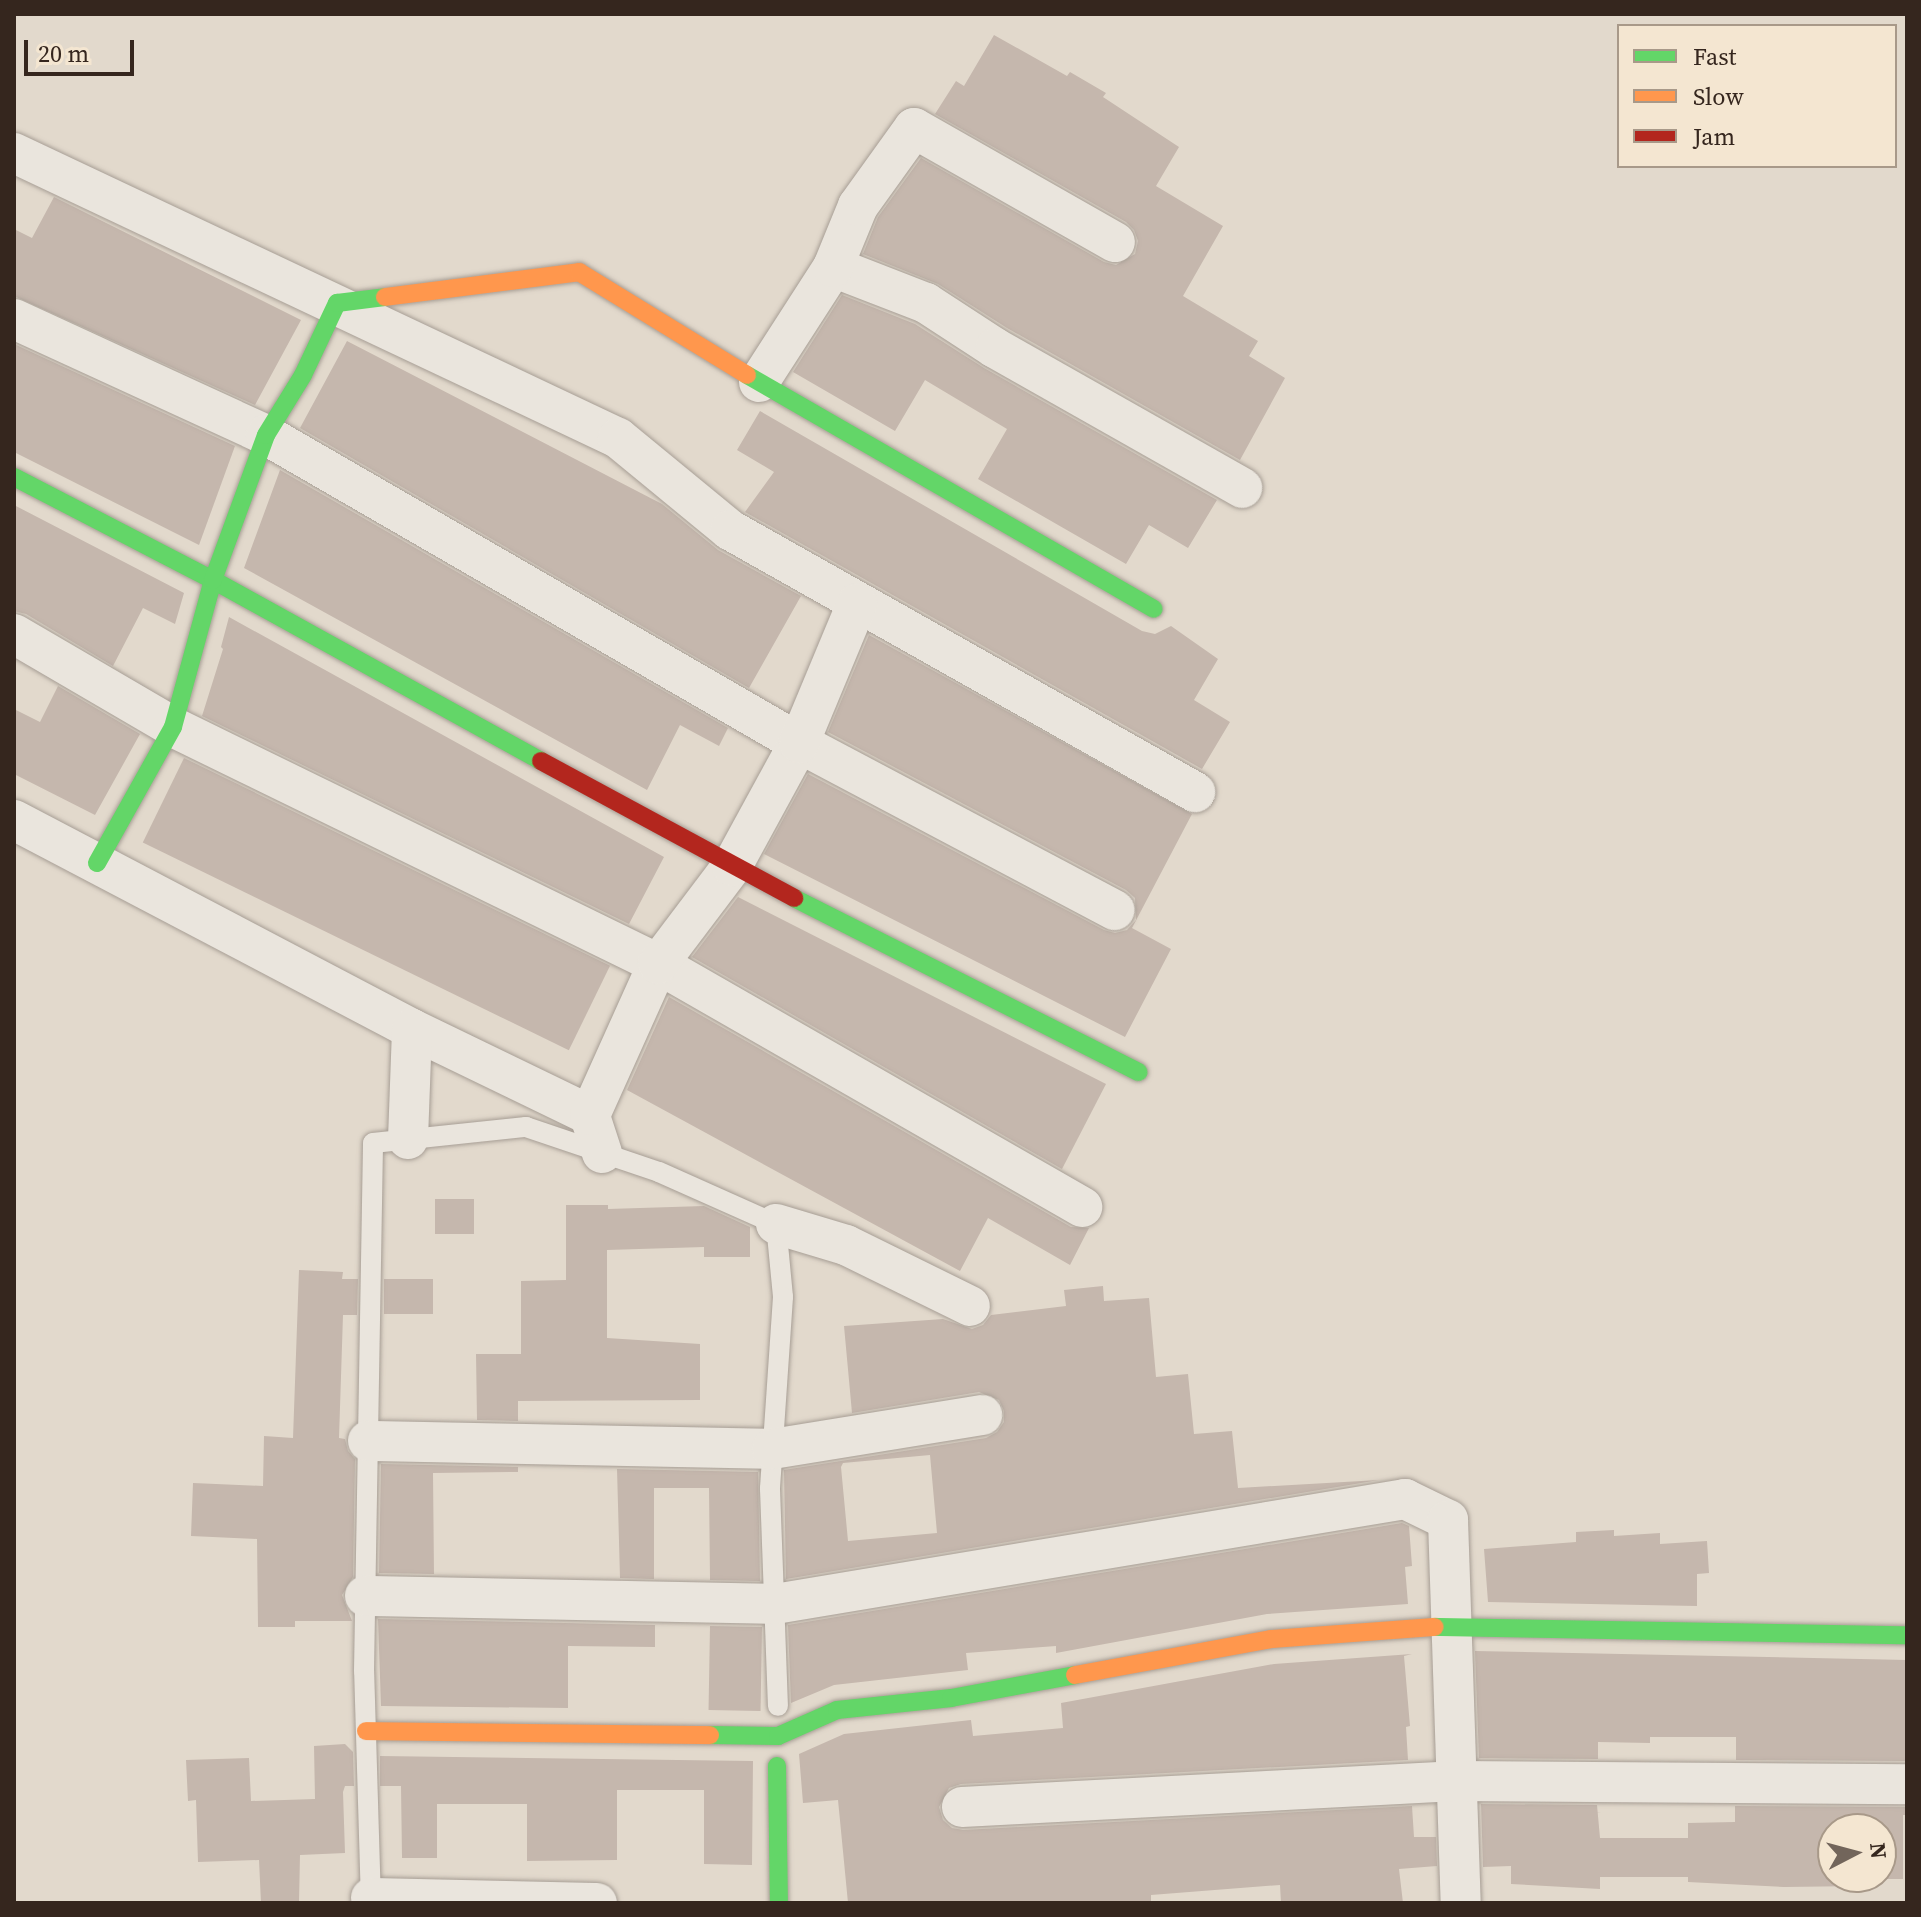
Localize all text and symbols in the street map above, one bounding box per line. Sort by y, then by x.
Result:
scale bar [28,24,138,74]
legend [1617,24,1897,168]
text: 20 m [38,37,89,70]
text: Fast [1693,40,1736,73]
text: Slow [1693,80,1744,113]
text: Jam [1693,120,1735,153]
north arrow [1817,1813,1897,1893]
text: N [1863,1841,1895,1860]

